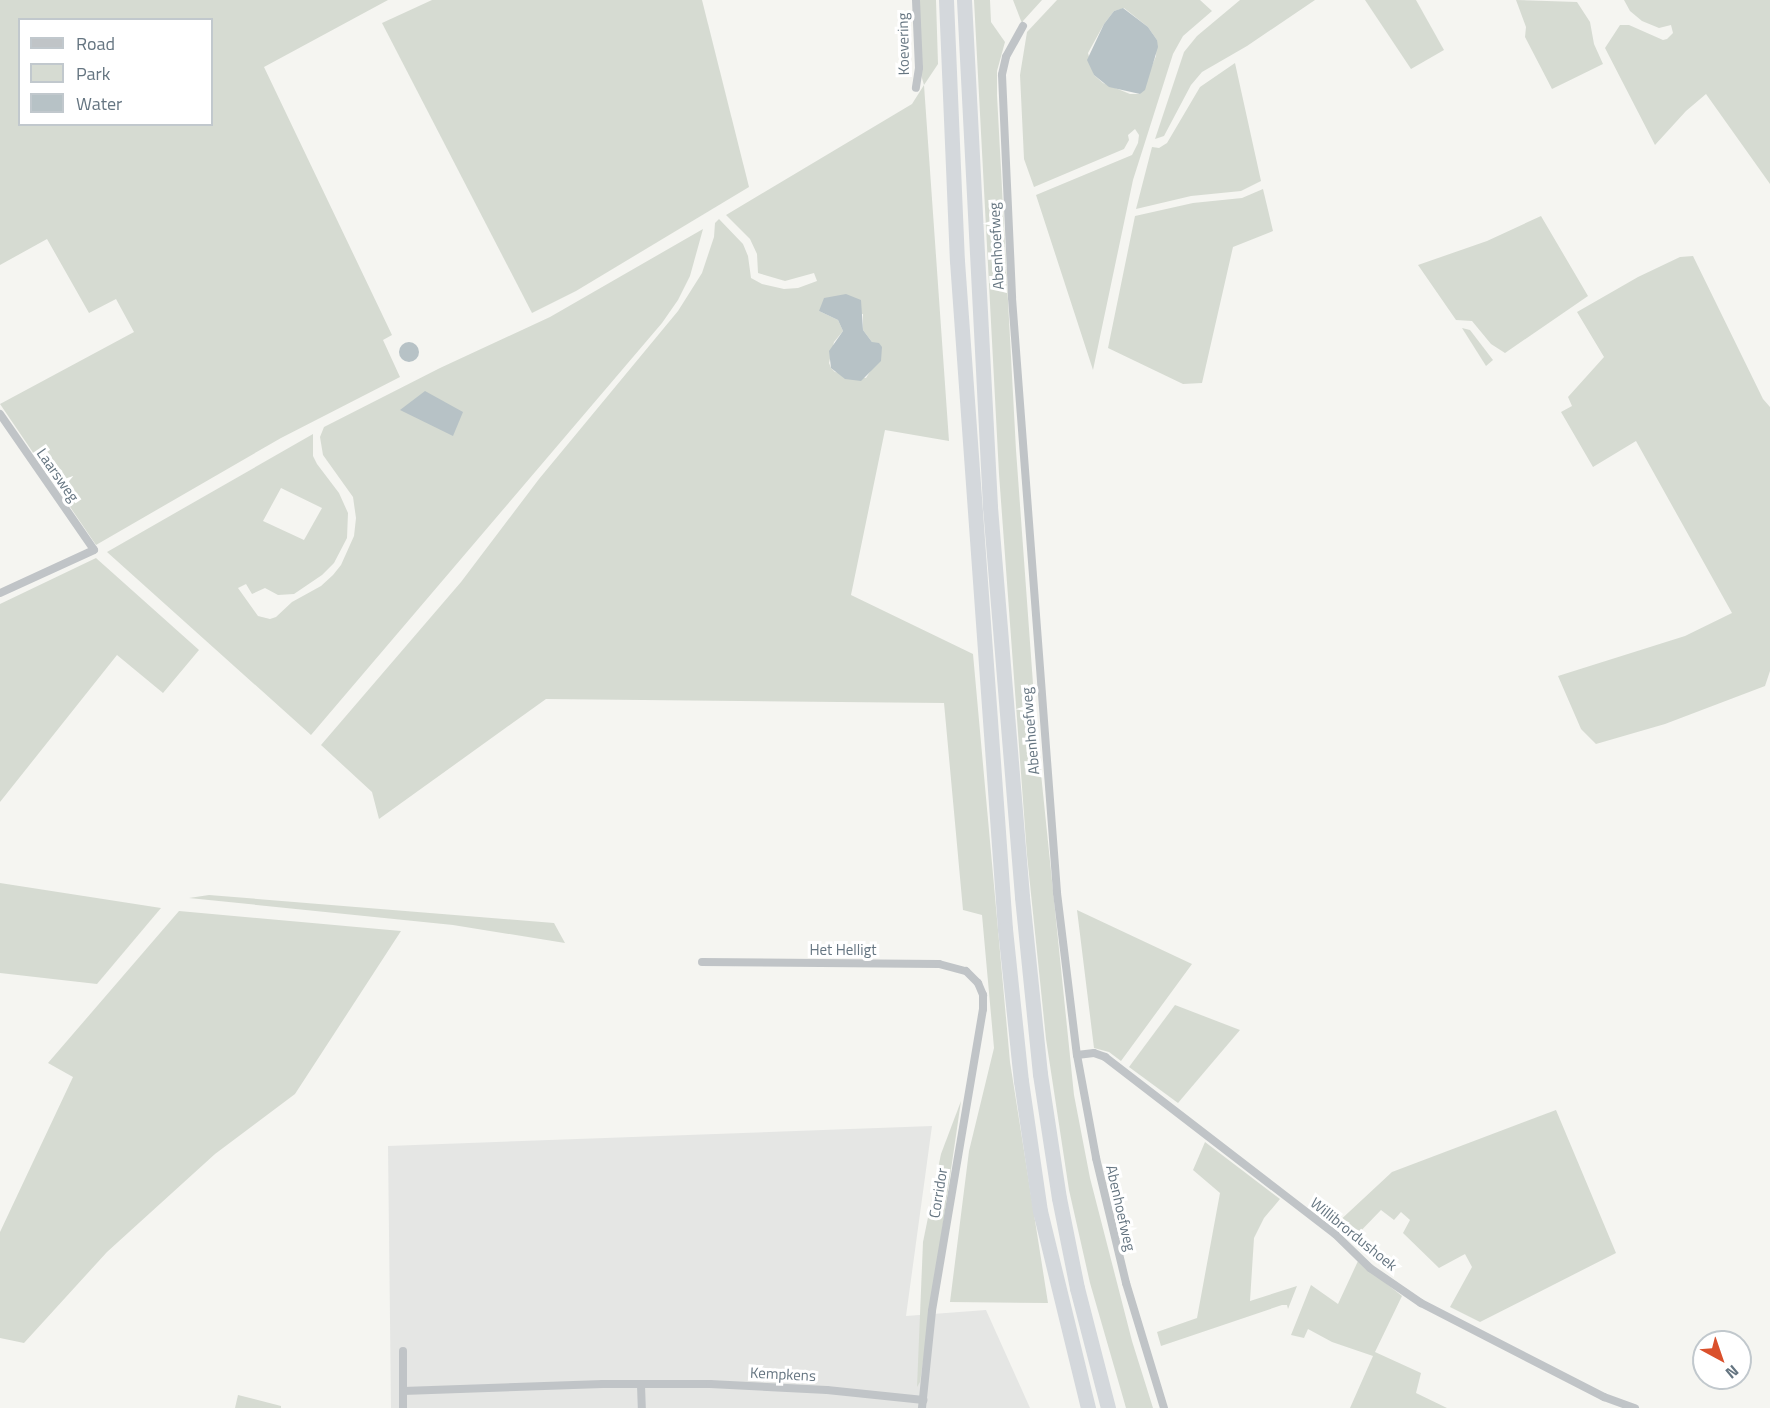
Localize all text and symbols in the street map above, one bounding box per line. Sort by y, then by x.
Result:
street label: Koevering [893,13,913,75]
legend [18,18,213,126]
text: Road [76,30,115,57]
text: Park [76,60,110,87]
text: Water [76,90,122,117]
street label: Abenhoefweg [985,202,1007,290]
street label: Laarsweg [33,445,83,505]
street label: Abenhoefweg [1017,687,1043,775]
street label: Het Helligt [810,941,876,959]
street label: Abenhoefweg [1102,1163,1140,1253]
street label: Corridor [925,1167,951,1219]
street label: Willibrordushoek [1307,1194,1401,1274]
north arrow [1692,1330,1752,1390]
text: N [1720,1359,1744,1385]
street label: Kempkens [750,1363,816,1385]

